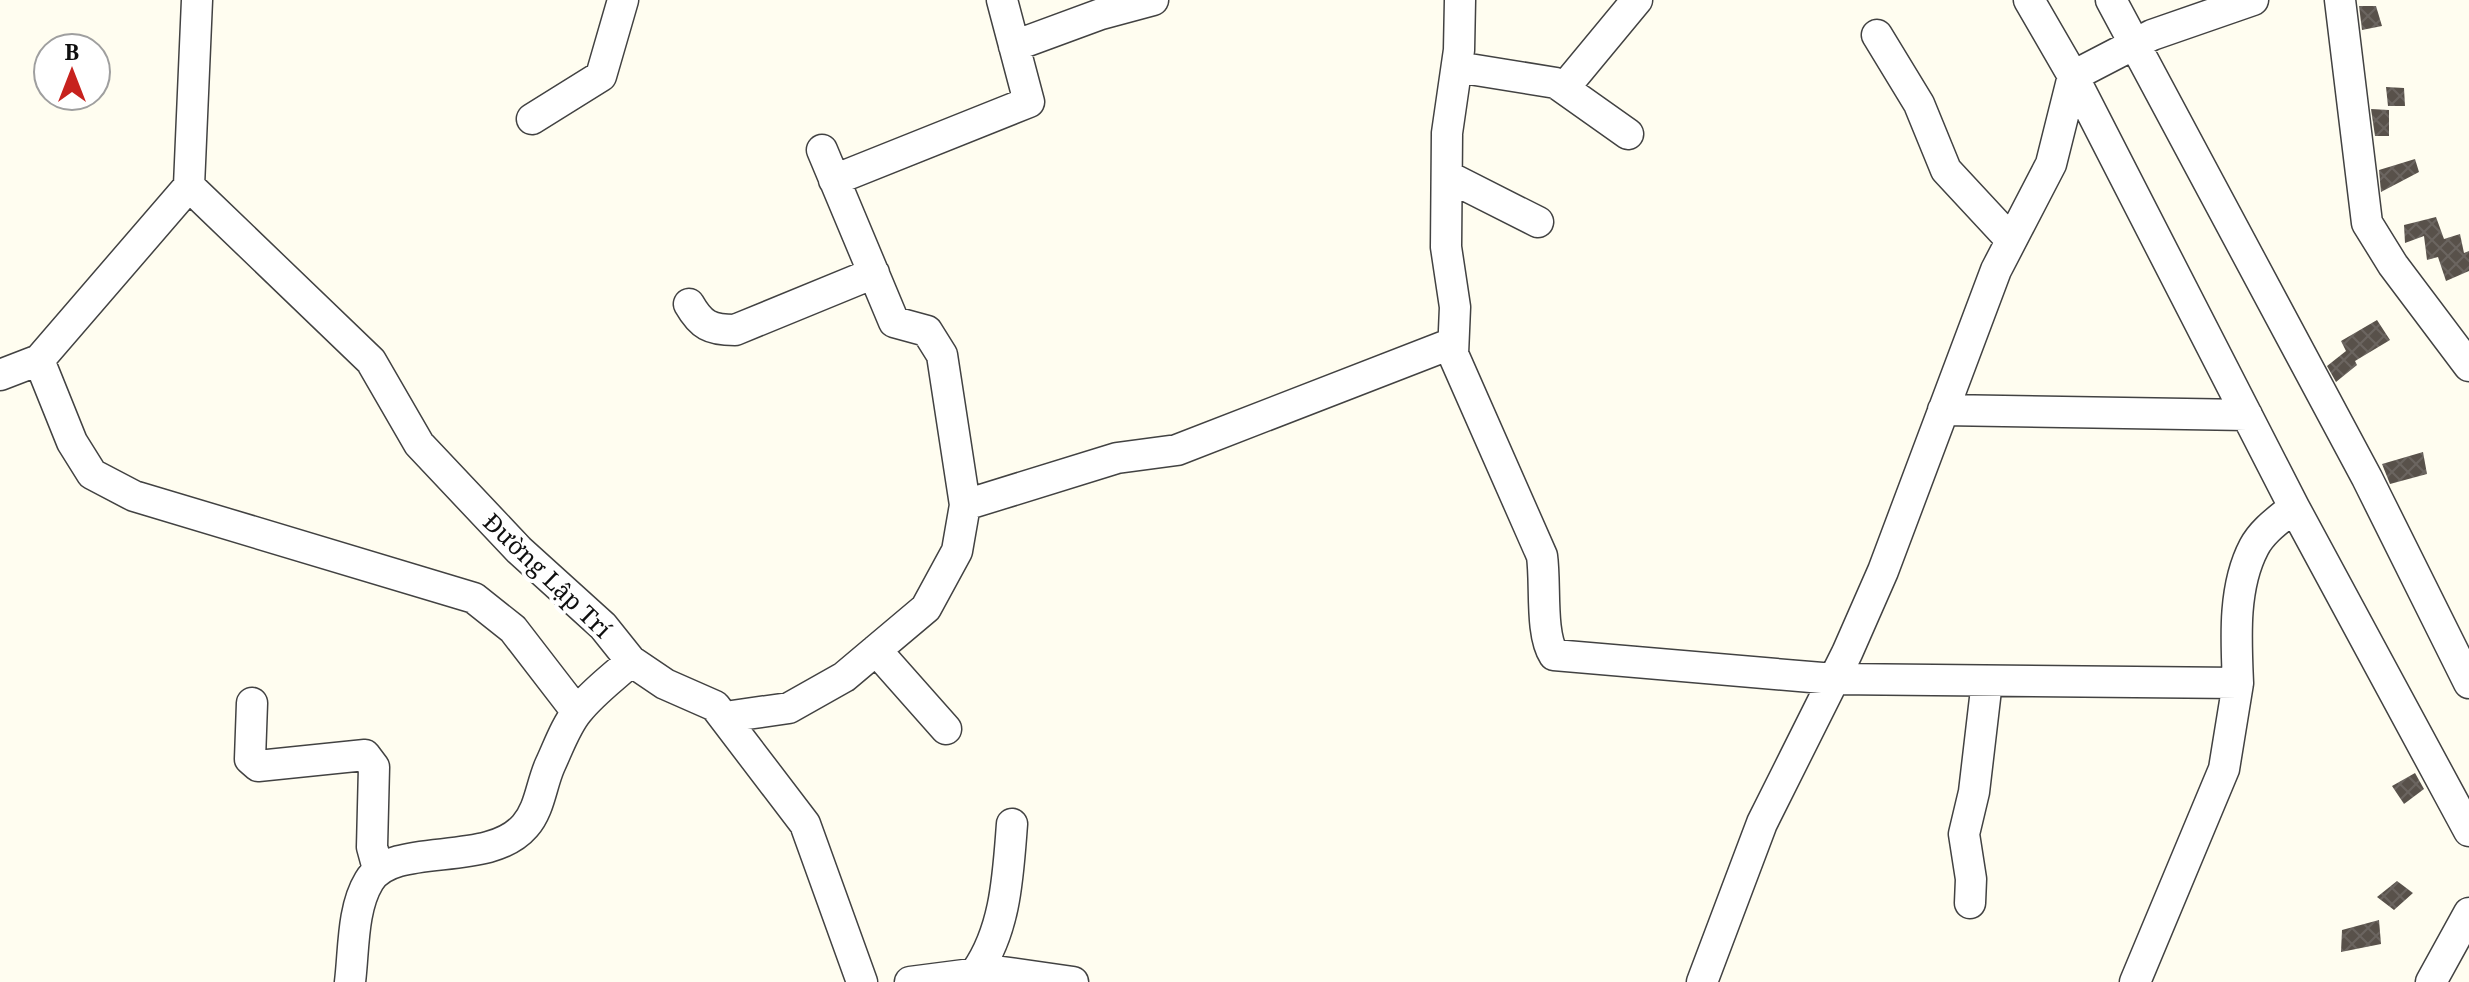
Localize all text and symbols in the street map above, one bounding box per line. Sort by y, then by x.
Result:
north arrow [32,32,112,112]
text: B [65,36,79,66]
street label: Đường Lập Trí [477,505,620,645]

